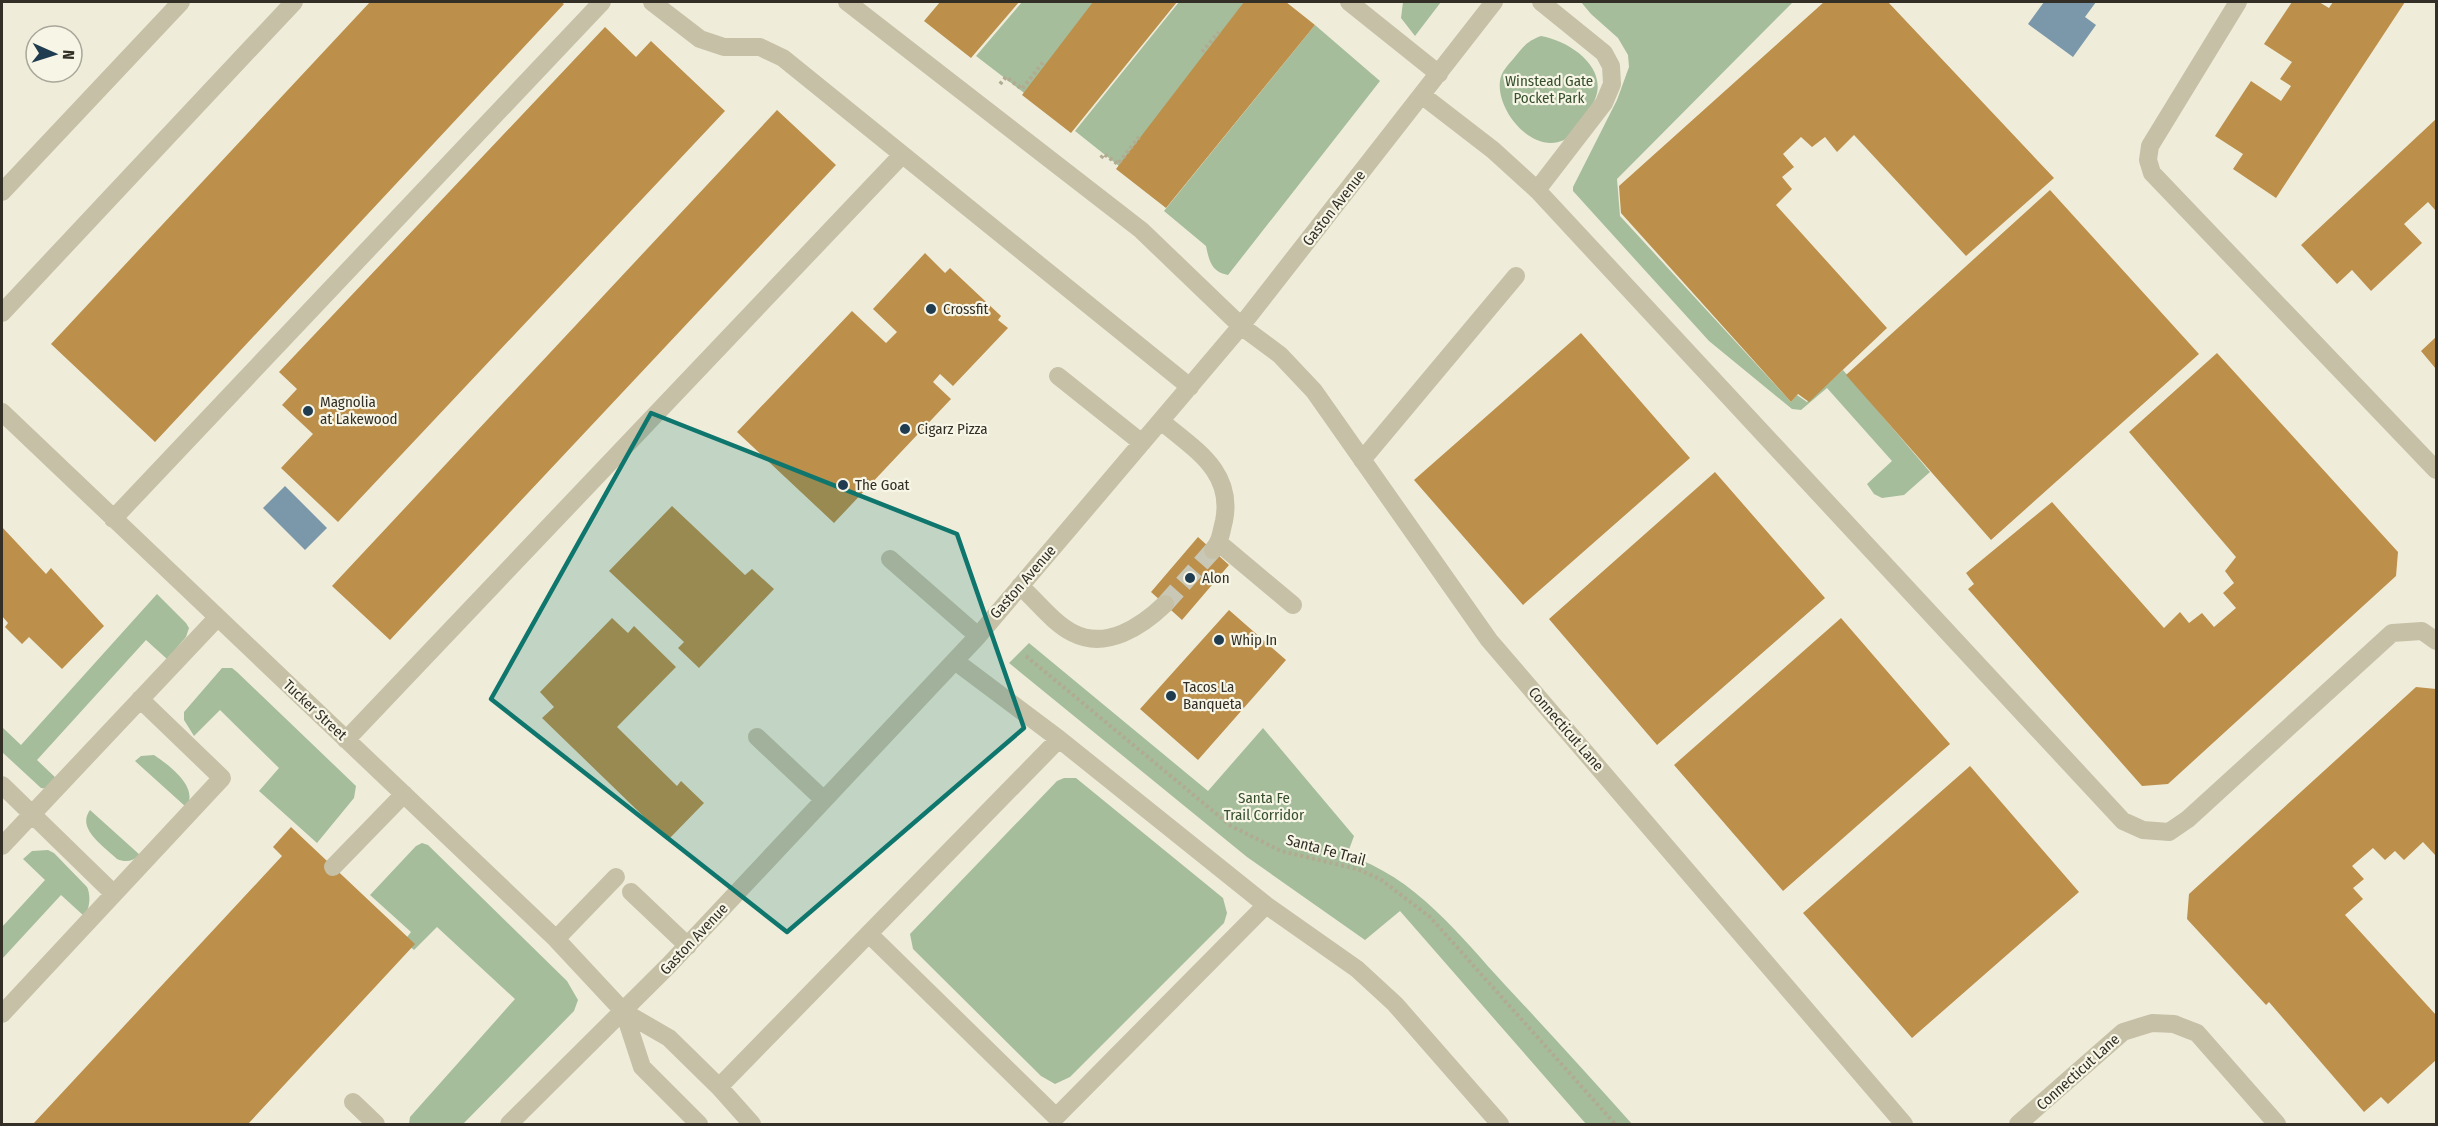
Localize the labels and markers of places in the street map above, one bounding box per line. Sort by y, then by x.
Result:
place label: Crossfit [943,300,989,318]
marker: Crossfit [924,302,938,316]
place label: Magnolia at Lakewood [320,393,398,428]
marker: Magnolia at Lakewood [301,404,315,418]
place label: Cigarz Pizza [917,420,988,438]
marker: Cigarz Pizza [898,422,912,436]
place label: The Goat [855,476,909,494]
marker: The Goat [836,478,850,492]
place label: Alon [1202,569,1230,587]
marker: Alon [1183,571,1197,585]
place label: Whip In [1231,631,1277,649]
marker: Whip In [1212,633,1226,647]
place label: Tacos La Banqueta [1183,678,1242,713]
marker: Tacos La Banqueta [1164,689,1178,703]

